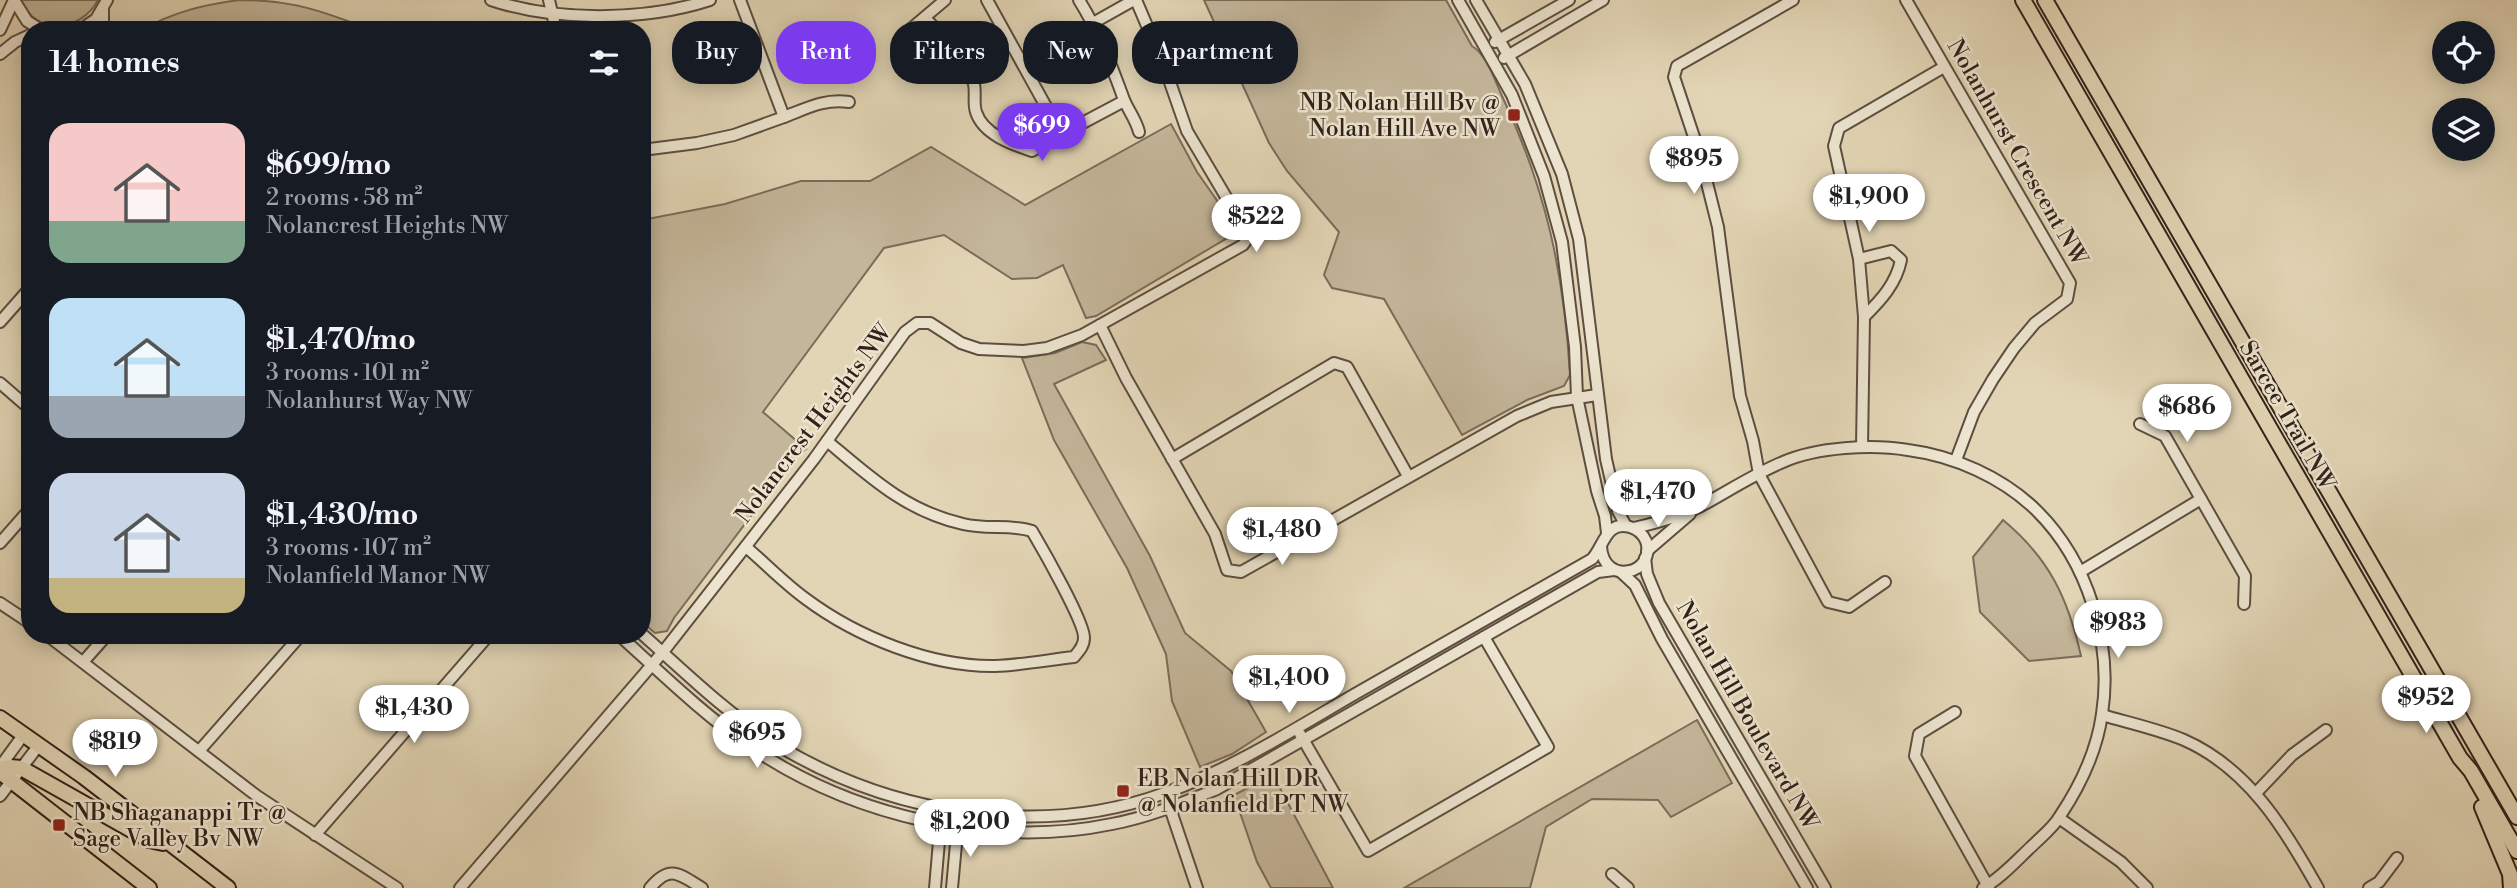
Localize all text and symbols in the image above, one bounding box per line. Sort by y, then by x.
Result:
chip: Buy [672,21,762,84]
chip: Rent [776,21,876,84]
chip: Filters [890,21,1009,84]
chip: New [1023,21,1118,84]
chip: Apartment [1132,21,1298,84]
map controls [2432,21,2495,161]
button: locate [2432,21,2495,84]
street label: Nolanhurst Crescent NW [1941,34,2094,272]
text: 14 homes [49,44,180,82]
icon: filters [585,44,623,82]
place label: NB Nolan Hill Bv @ Nolan Hill Ave NW [1299,89,1501,143]
button: layers [2432,98,2495,161]
pin: $699 [1001,104,1083,163]
marker: NB Nolan Hill Bv @ Nolan Hill Ave NW [1506,107,1522,123]
text: $699 [1013,112,1071,140]
pin: $895 [1653,136,1735,196]
text: $895 [1665,145,1723,173]
text: $699/mo [266,146,391,184]
icon: home [105,151,189,235]
pin: $1,900 [1812,174,1926,234]
text: $1,900 [1829,183,1909,211]
text: 2 rooms · 58 m² [266,184,423,212]
pin: $522 [1215,194,1297,254]
text: $522 [1228,203,1284,231]
text: Nolancrest Heights NW [266,212,508,240]
street label: Nolancrest Heights NW [730,318,899,529]
text: $1,470/mo [266,321,416,359]
icon: home [105,326,189,410]
street label: Sarcee Trail NW [2233,336,2342,496]
text: 3 rooms · 101 m² [266,359,429,387]
pin: $686 [2146,384,2228,444]
text: Nolanhurst Way NW [266,387,473,415]
text: $686 [2158,393,2216,421]
pin: $1,470 [1601,470,1715,529]
text: $1,470 [1620,478,1696,506]
text: $1,430/mo [266,496,418,534]
icon: home [105,501,189,585]
pin: $1,480 [1225,508,1339,567]
text: $1,480 [1243,516,1321,544]
text: 3 rooms · 107 m² [266,534,431,562]
text: Nolanfield Manor NW [266,562,490,590]
street label: Nolan Hill Boulevard NW [1670,596,1825,836]
pin: $983 [2077,600,2159,660]
text: $983 [2090,609,2146,637]
pin: $1,400 [1232,656,1346,715]
text: $1,400 [1249,664,1329,692]
pin: $952 [2385,676,2467,735]
text: $952 [2398,684,2454,712]
pin: $1,430 [357,686,471,745]
text: $1,430 [375,694,453,722]
pin: $695 [716,710,798,770]
text: $695 [729,719,785,747]
pin: $819 [74,720,156,779]
text: $819 [88,728,142,756]
place label: EB Nolan Hill DR @ Nolanfield PT NW [1137,765,1349,819]
marker: EB Nolan Hill DR @ Nolanfield PT NW [1115,783,1131,799]
place label: NB Shaganappi Tr @ Sage Valley Bv NW [73,799,286,853]
pin: $1,200 [913,800,1027,859]
text: $1,200 [930,808,1010,836]
marker: NB Shaganappi Tr @ Sage Valley Bv NW [51,817,67,833]

